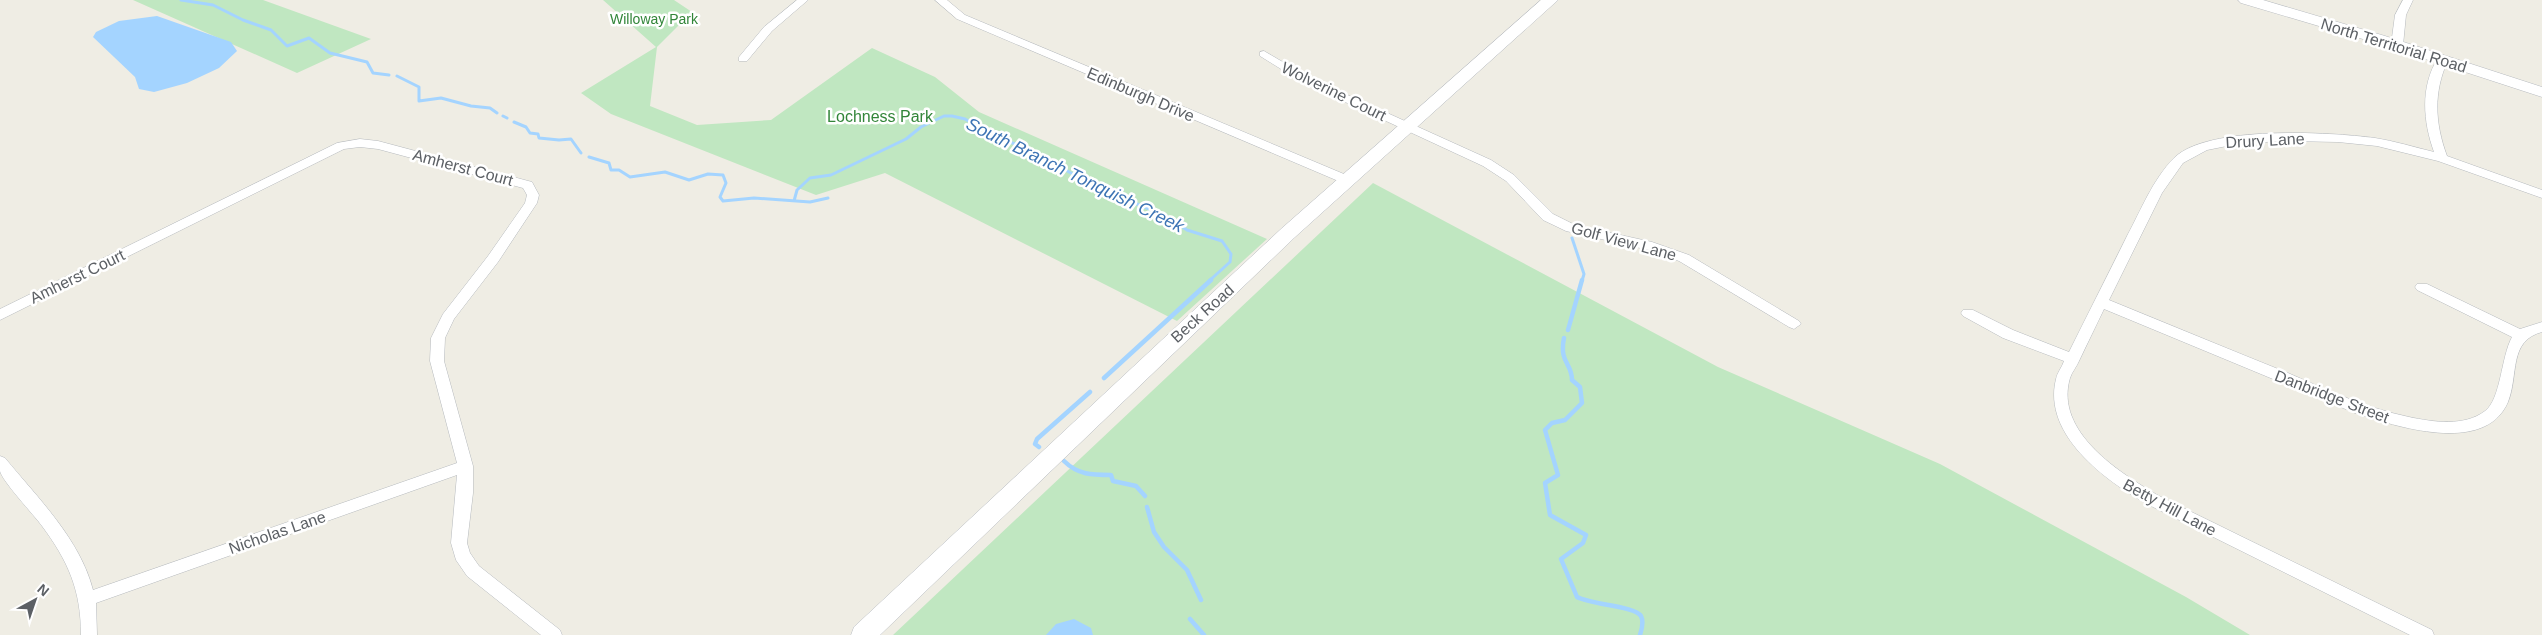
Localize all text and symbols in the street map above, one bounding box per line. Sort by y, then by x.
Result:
park label: Willoway Park [610,11,699,27]
street label: North Territorial Road [2319,15,2469,76]
street label: Wolverine Court [1279,59,1389,124]
street label: Edinburgh Drive [1085,64,1197,125]
park label: Lochness Park [827,108,934,125]
water label: South Branch Tonquish Creek [963,114,1188,237]
street label: Drury Lane [2225,130,2305,151]
street label: Amherst Court [411,146,515,189]
street label: Golf View Lane [1569,219,1678,264]
street label: Amherst Court [27,246,128,307]
street label: Beck Road [1168,281,1237,346]
street label: Danbridge Street [2272,367,2392,426]
street label: Betty Hill Lane [2120,476,2219,539]
street label: Nicholas Lane [226,508,328,557]
north arrow [10,575,60,625]
text: N [34,581,52,599]

